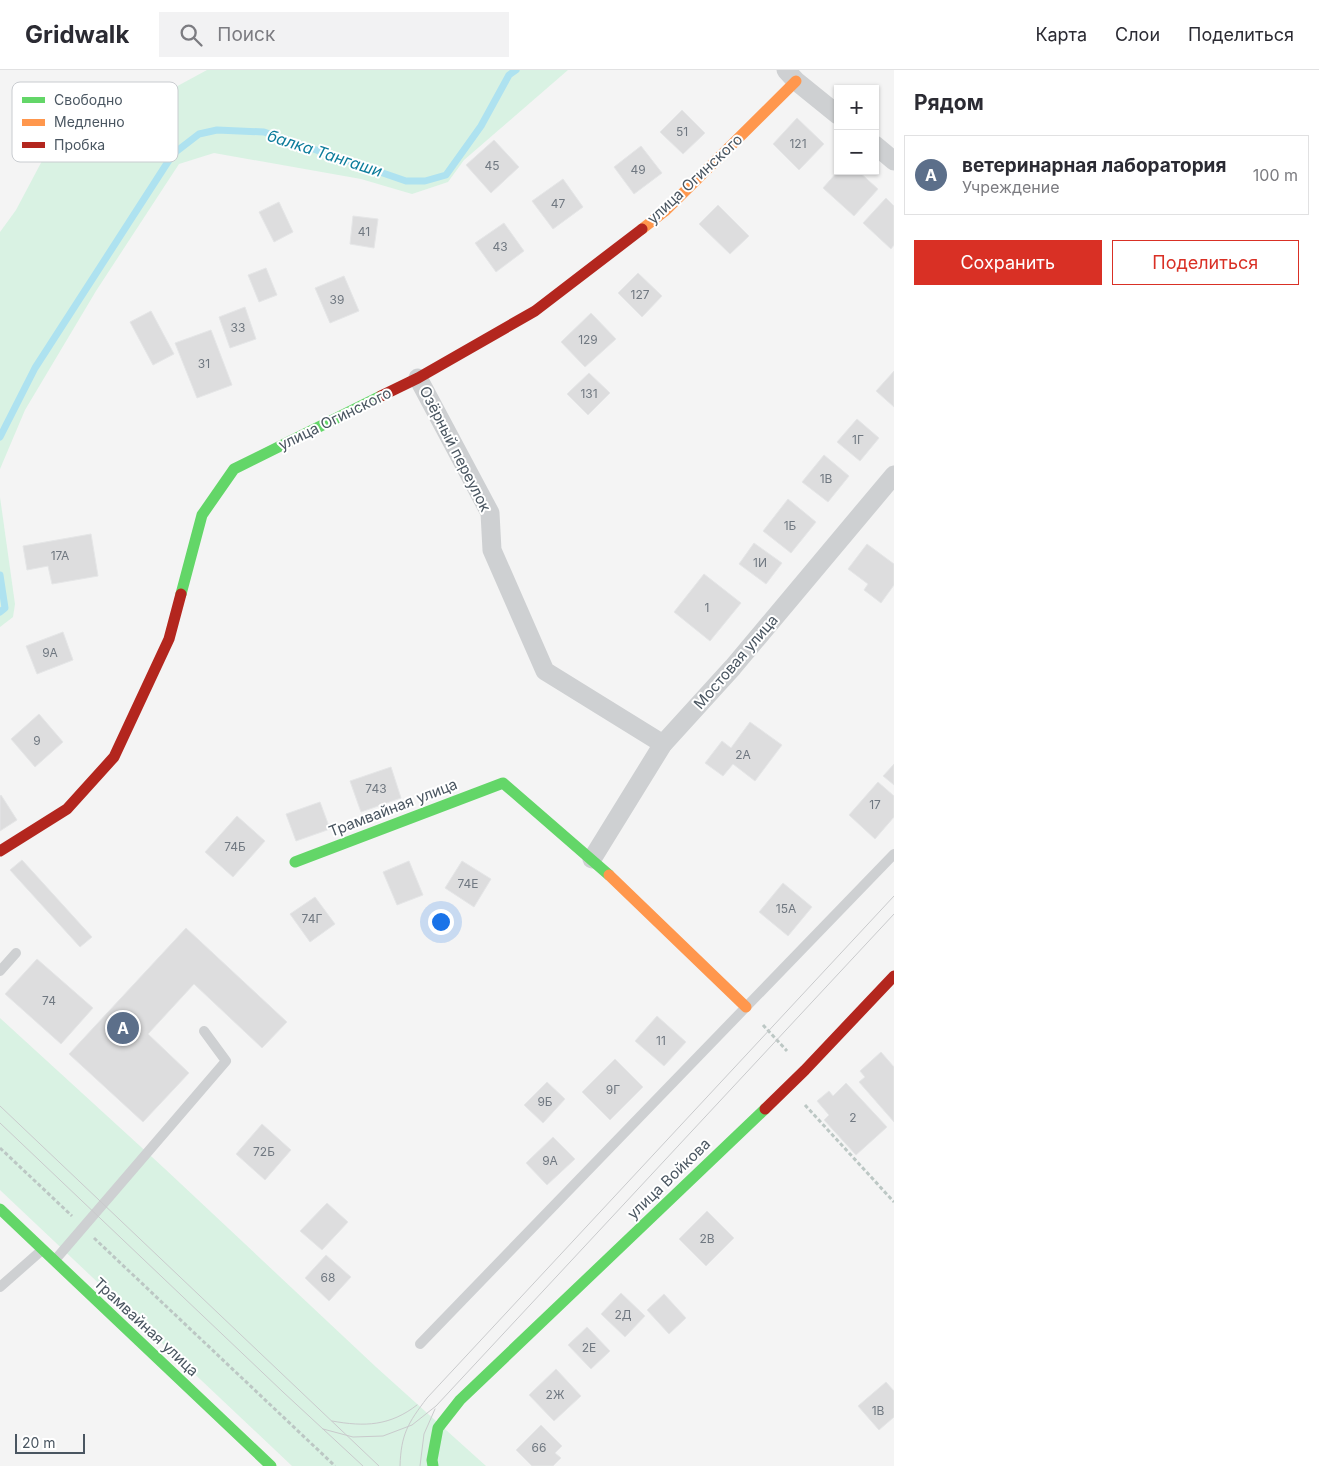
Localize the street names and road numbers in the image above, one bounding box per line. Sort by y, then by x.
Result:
street label: улица Огинского [643,130,746,228]
street label: улица Огинского [275,383,394,454]
street label: Озёрный переулок [416,383,495,515]
street label: Мостовая улица [689,611,782,713]
street label: Трамвайная улица [326,774,460,841]
street label: улица Войкова [623,1134,714,1223]
street label: Трамвайная улица [90,1273,203,1380]

